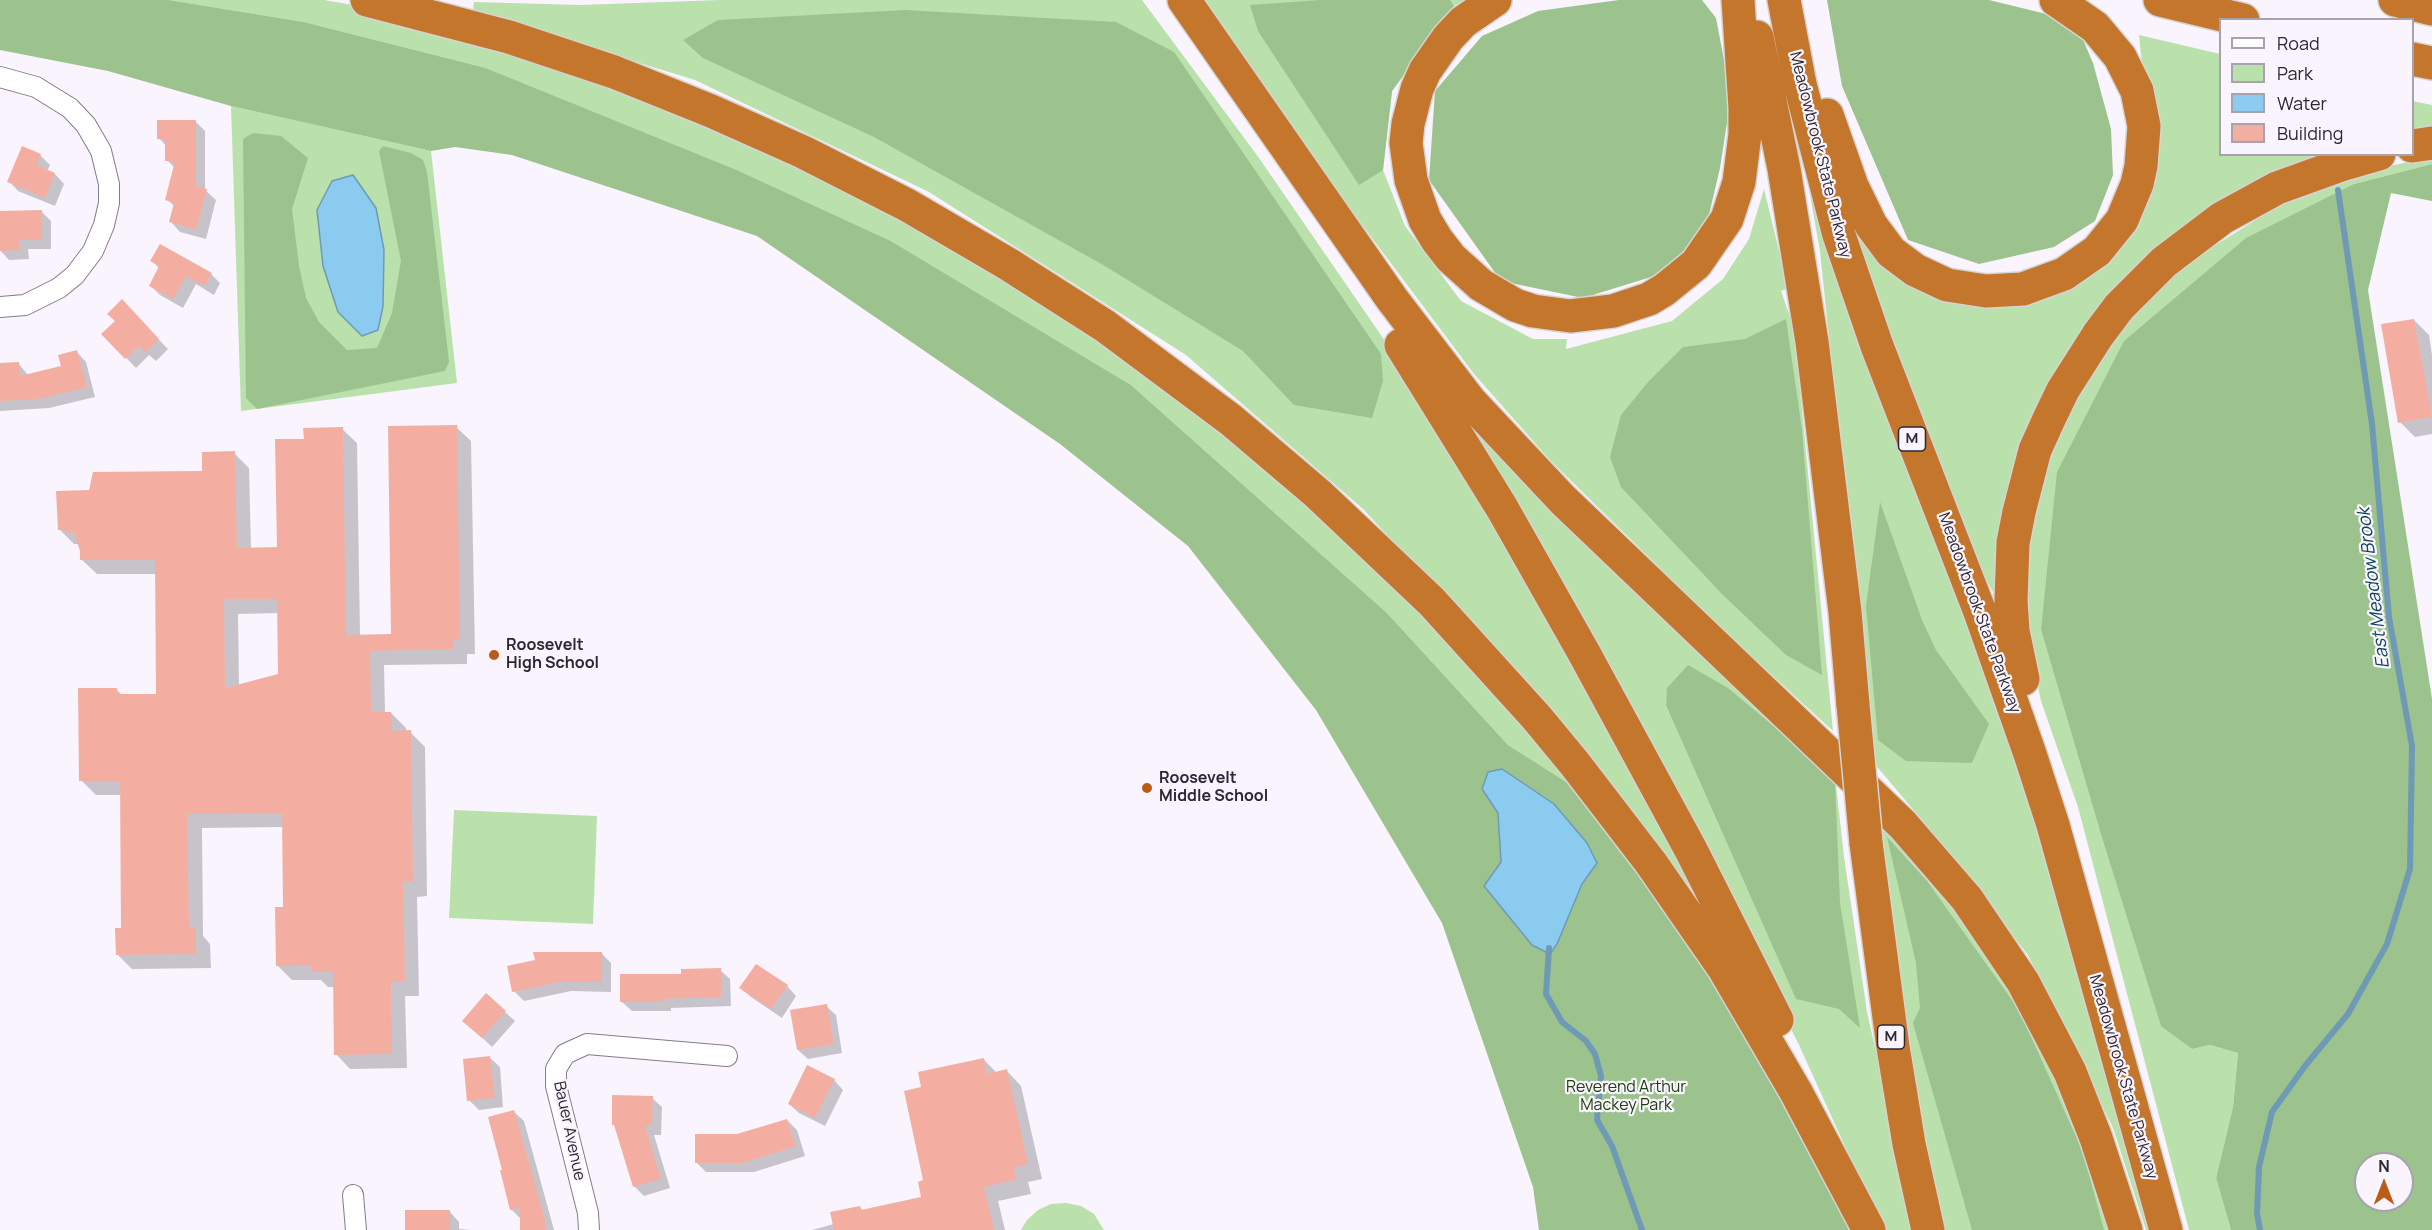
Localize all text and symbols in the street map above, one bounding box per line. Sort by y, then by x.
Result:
legend [2219,18,2414,156]
text: Road [2277,31,2320,55]
street label: Meadowbrook State Parkway [1785,50,1855,260]
text: Park [2277,61,2313,85]
text: Water [2277,91,2327,115]
text: Building [2277,121,2343,145]
road number: M [1898,427,1926,451]
water label: East Meadow Brook [2353,506,2395,670]
street label: Meadowbrook State Parkway [1934,510,2024,716]
place label: Roosevelt High School [506,636,599,674]
marker: Roosevelt High School [487,648,501,662]
place label: Roosevelt Middle School [1159,769,1268,807]
marker: Roosevelt Middle School [1140,781,1154,795]
street label: Meadowbrook State Parkway [2085,973,2161,1181]
road number: M [1878,1025,1904,1049]
park label: Reverend Arthur Mackey Park [1566,1078,1686,1116]
street label: Bauer Avenue [549,1079,589,1183]
north arrow [2354,1152,2414,1212]
text: N [2378,1155,2390,1177]

